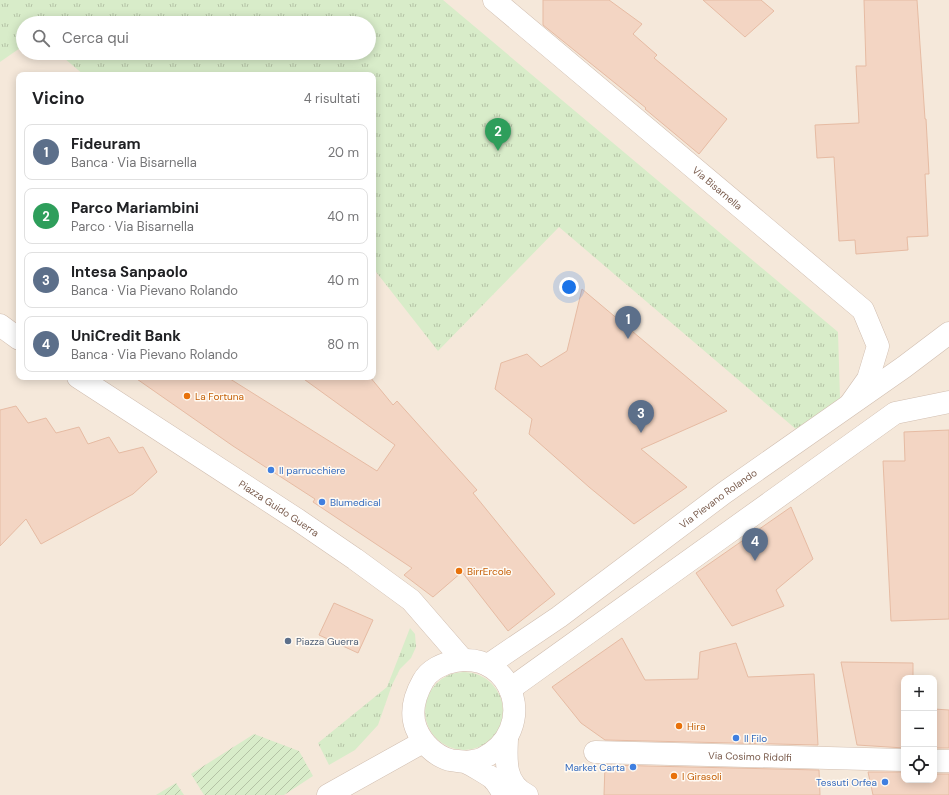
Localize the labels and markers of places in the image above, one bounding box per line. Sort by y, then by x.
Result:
pin: 2 [485,118,511,151]
pin: 1 [615,306,641,339]
place label: La Fortuna [195,390,244,403]
marker: La Fortuna [182,391,192,401]
pin: 3 [628,400,654,433]
place label: Il parrucchiere [279,464,346,477]
marker: Il parrucchiere [266,465,276,475]
place label: Blumedical [330,496,381,509]
marker: Blumedical [317,497,327,507]
pin: 4 [742,528,768,561]
place label: BirrErcole [467,565,512,578]
marker: BirrErcole [454,566,464,576]
place label: Piazza Guerra [296,635,359,648]
marker: Piazza Guerra [283,636,293,646]
place label: Hira [687,720,705,733]
marker: Hira [674,721,684,731]
place label: Il Filo [744,732,767,745]
marker: Il Filo [731,733,741,743]
place label: Market Carta [565,761,625,774]
marker: Market Carta [628,762,638,772]
place label: I Girasoli [682,770,722,783]
marker: I Girasoli [669,771,679,781]
place label: Tessuti Orfea [816,776,877,789]
marker: Tessuti Orfea [880,777,890,787]

